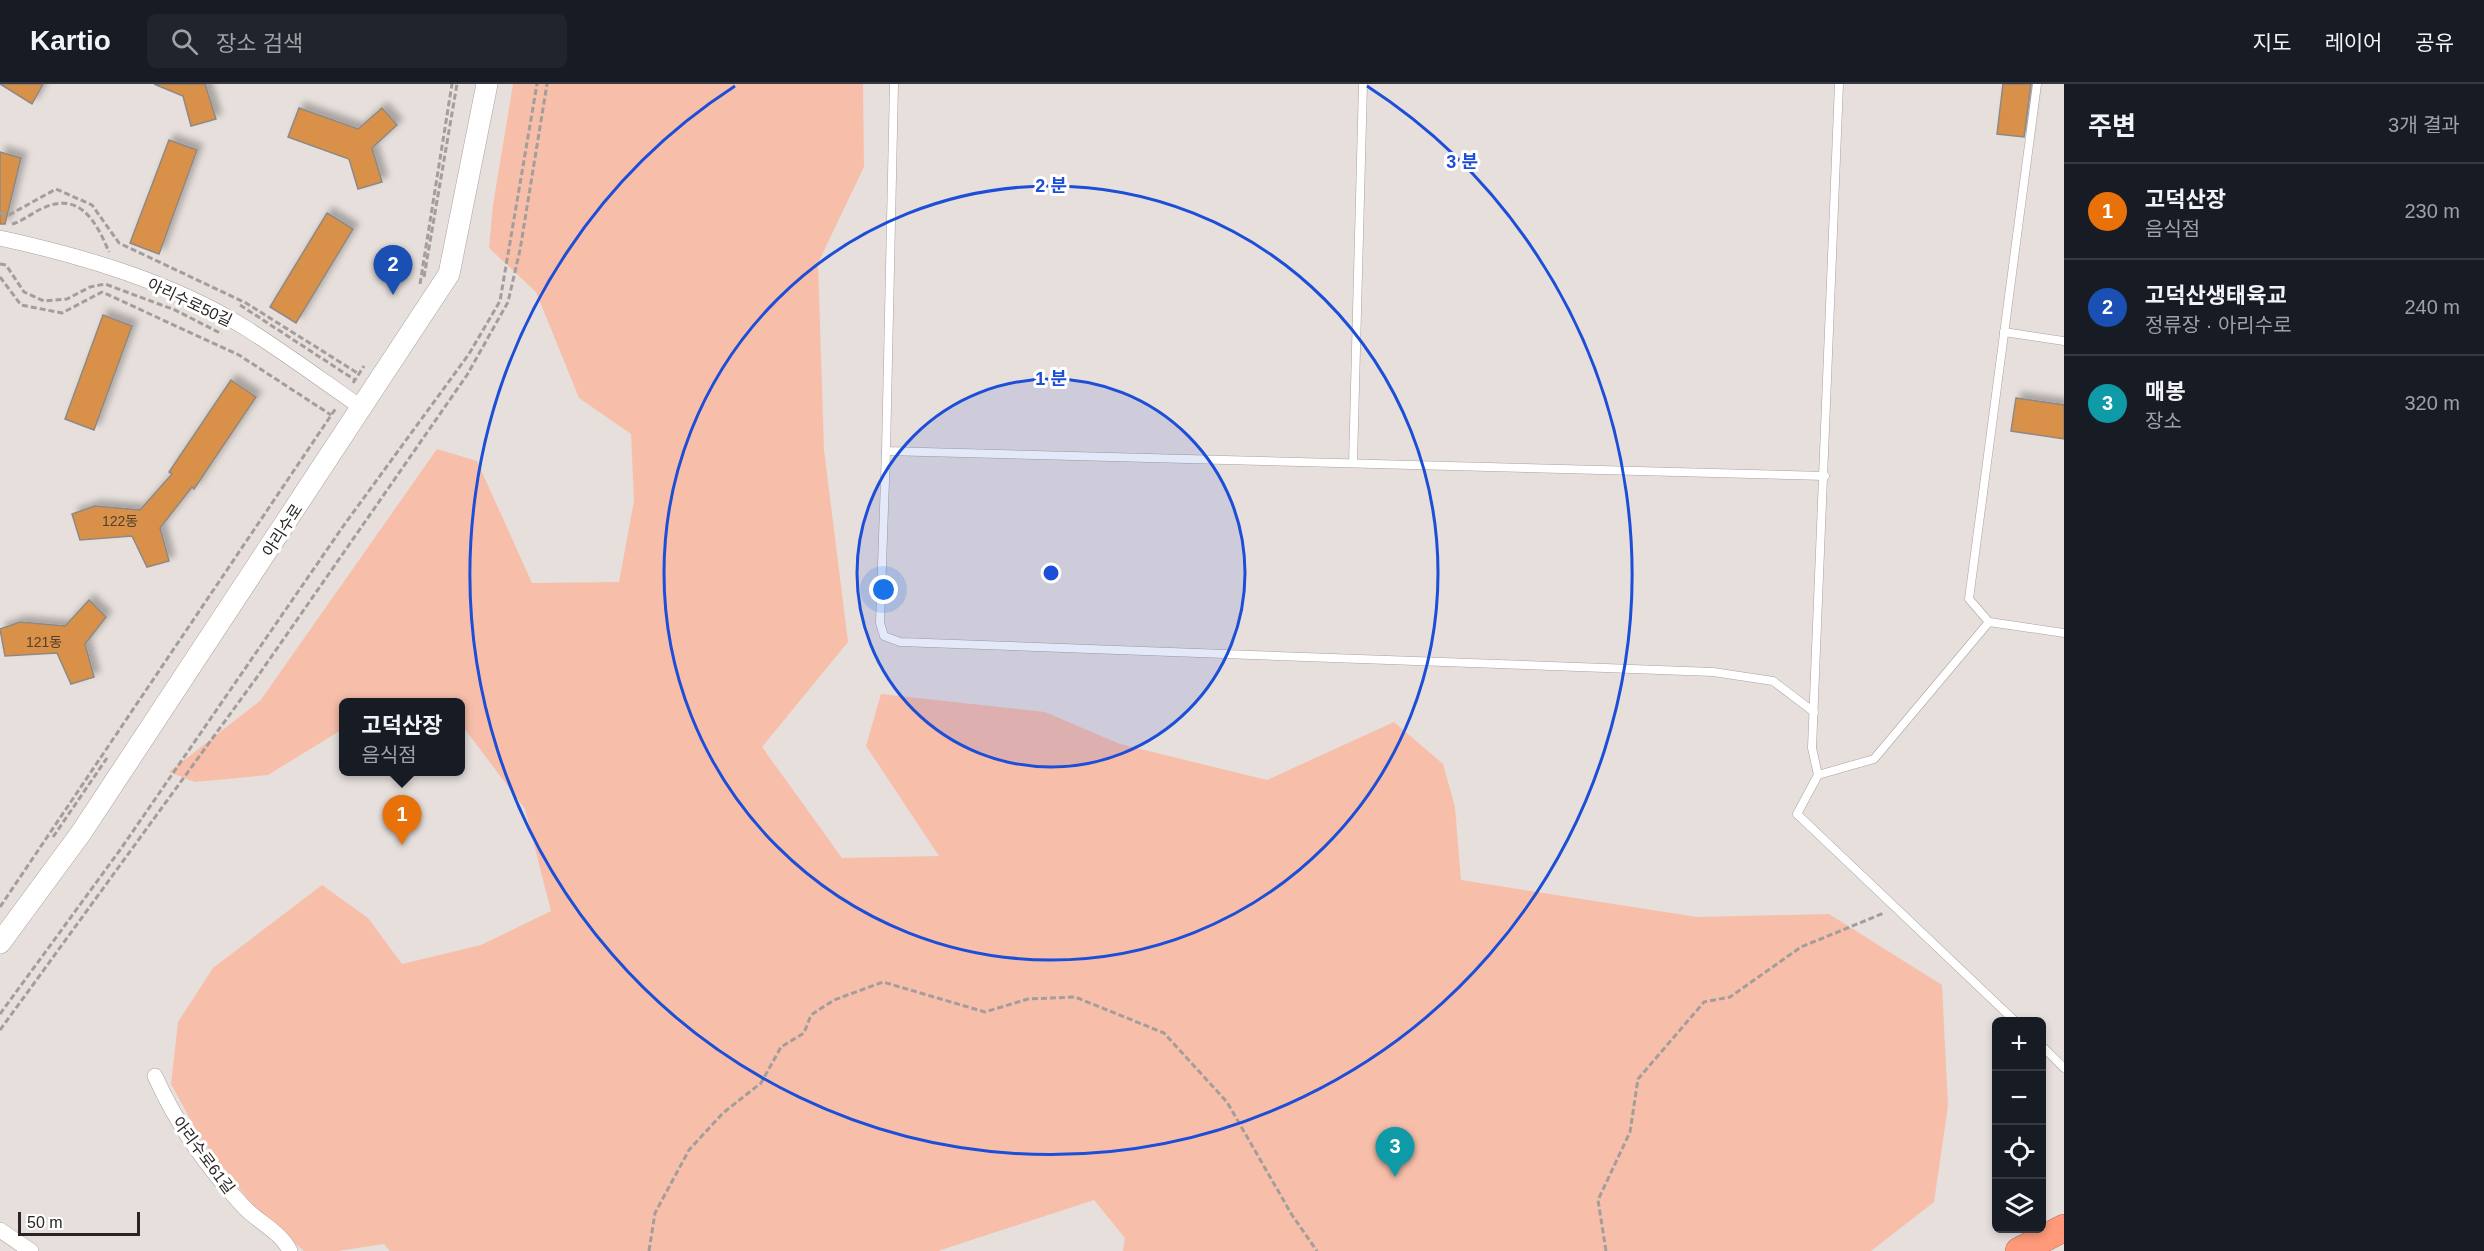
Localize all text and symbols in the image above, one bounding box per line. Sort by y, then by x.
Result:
search box [147,14,567,68]
text: Kartio [30,25,111,56]
icon: search [168,25,201,58]
text: 장소 검색 [216,31,303,56]
text: 지도 [2253,31,2291,54]
text: 레이어 [2324,31,2382,54]
text: 공유 [2415,31,2454,54]
text: 주변 [2088,111,2136,141]
text: 3개 결과 [2388,114,2460,136]
text: 3 분 [1446,152,1478,172]
text: 2 분 [1035,176,1067,196]
text: 고덕산장 [2145,187,2226,212]
text: 1 [2102,200,2113,222]
text: 230 m [2404,200,2460,222]
text: 음식점 [2145,218,2200,240]
pin: 2 [374,246,412,295]
street label: 아리수로50길 [145,275,235,329]
text: 고덕산생태육교 [2145,283,2287,308]
text: 2 [2102,296,2113,318]
text: 240 m [2404,296,2460,318]
text: 정류장 · 아리수로 [2145,314,2292,336]
text: 1 분 [1035,369,1067,389]
text: 매봉 [2145,379,2185,404]
text: 3 [2102,392,2113,414]
text: 320 m [2404,392,2460,414]
text: 장소 [2145,410,2182,432]
street label: 아리수로 [259,501,306,560]
house number: 122동 [102,513,138,529]
centre of rings [1041,563,1061,583]
your location [869,575,898,604]
house number: 121동 [26,634,62,650]
popup [339,698,465,776]
text: 고덕산장 [362,713,442,738]
text: 음식점 [362,744,417,766]
pin: 1 [382,796,422,845]
map controls [1992,1017,2046,1233]
button: + [1992,1017,2046,1071]
button: − [1992,1071,2046,1125]
street label: 아리수로61길 [169,1114,238,1197]
button: locate [1992,1125,2046,1179]
pin: 3 [1376,1128,1414,1177]
button: layers [1992,1179,2046,1233]
scale bar [18,1209,140,1236]
text: 50 m [27,1214,63,1231]

